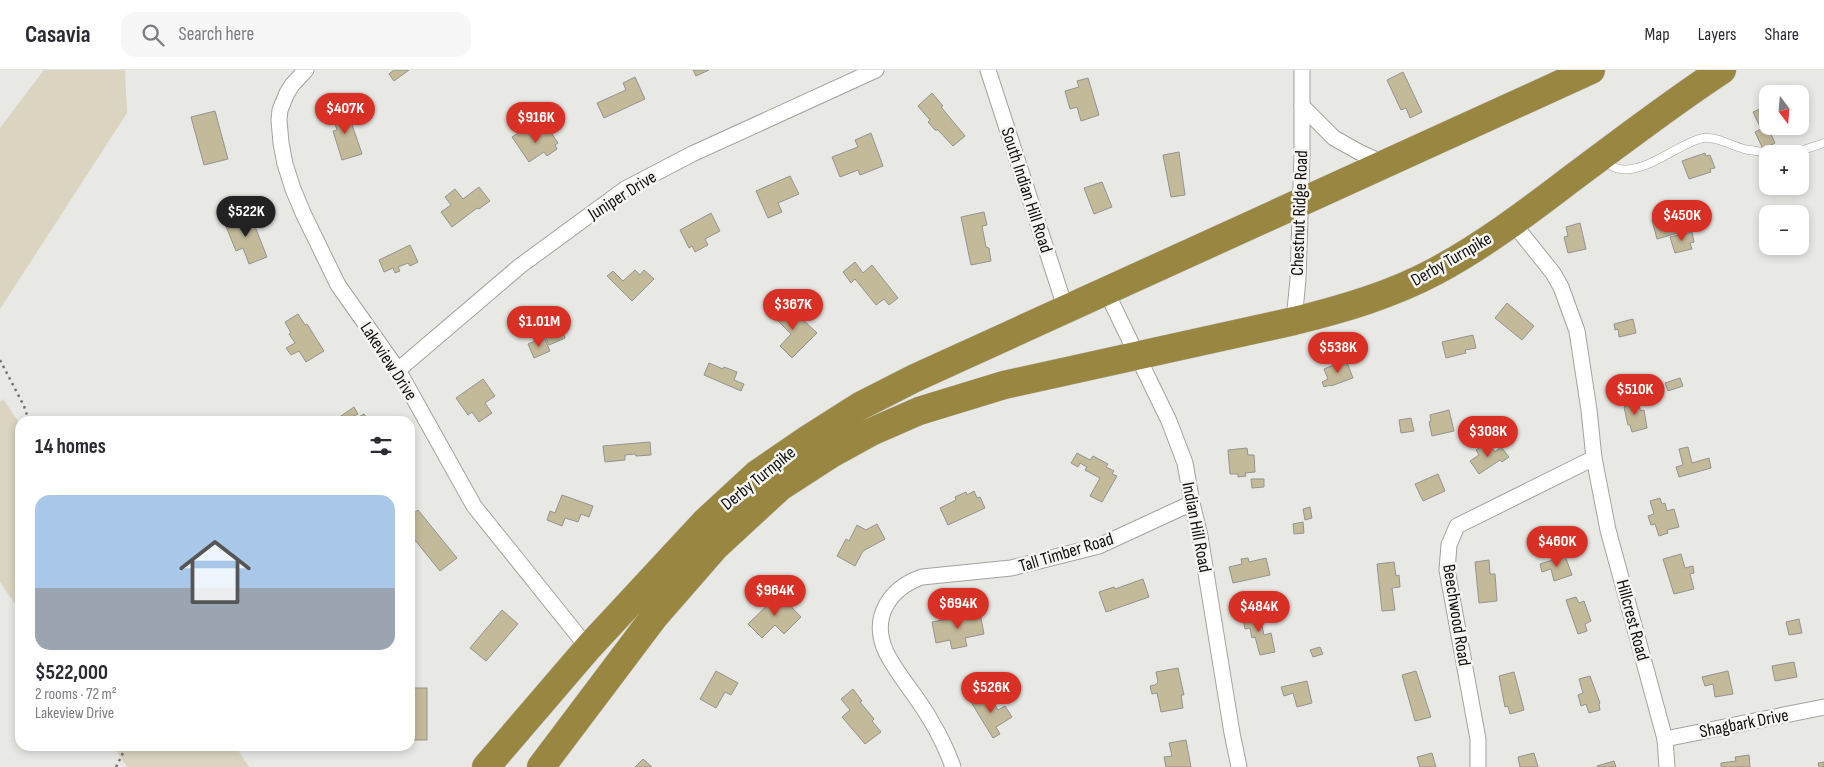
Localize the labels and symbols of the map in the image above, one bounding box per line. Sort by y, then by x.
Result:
north arrow [1759,85,1809,135]
pin: $407K [310,92,380,135]
pin: $916K [501,102,571,144]
street label: South Indian Hill Road [996,125,1057,255]
street label: Chestnut Ridge Road [1287,150,1312,276]
street label: Juniper Drive [583,166,660,225]
pin: $522K [211,196,281,238]
pin: $450K [1647,200,1717,242]
street label: Derby Turnpike [1407,228,1495,291]
pin: $367K [758,288,828,331]
pin: $1.01M [498,306,580,348]
street label: Lakeview Drive [355,318,422,404]
pin: $538K [1303,332,1373,374]
pin: $510K [1600,374,1670,416]
pin: $308K [1453,416,1523,458]
street label: Derby Turnpike [717,442,800,515]
street label: Indian Hill Road [1177,480,1216,574]
pin: $460K [1522,526,1592,568]
street label: Tall Timber Road [1016,528,1116,577]
street label: Beechwood Road [1438,563,1475,667]
pin: $964K [740,574,810,617]
street label: Hillcrest Road [1612,577,1653,663]
pin: $694K [923,588,993,630]
pin: $484K [1224,590,1294,633]
pin: $526K [956,672,1026,714]
street label: Shagbark Drive [1698,705,1790,742]

